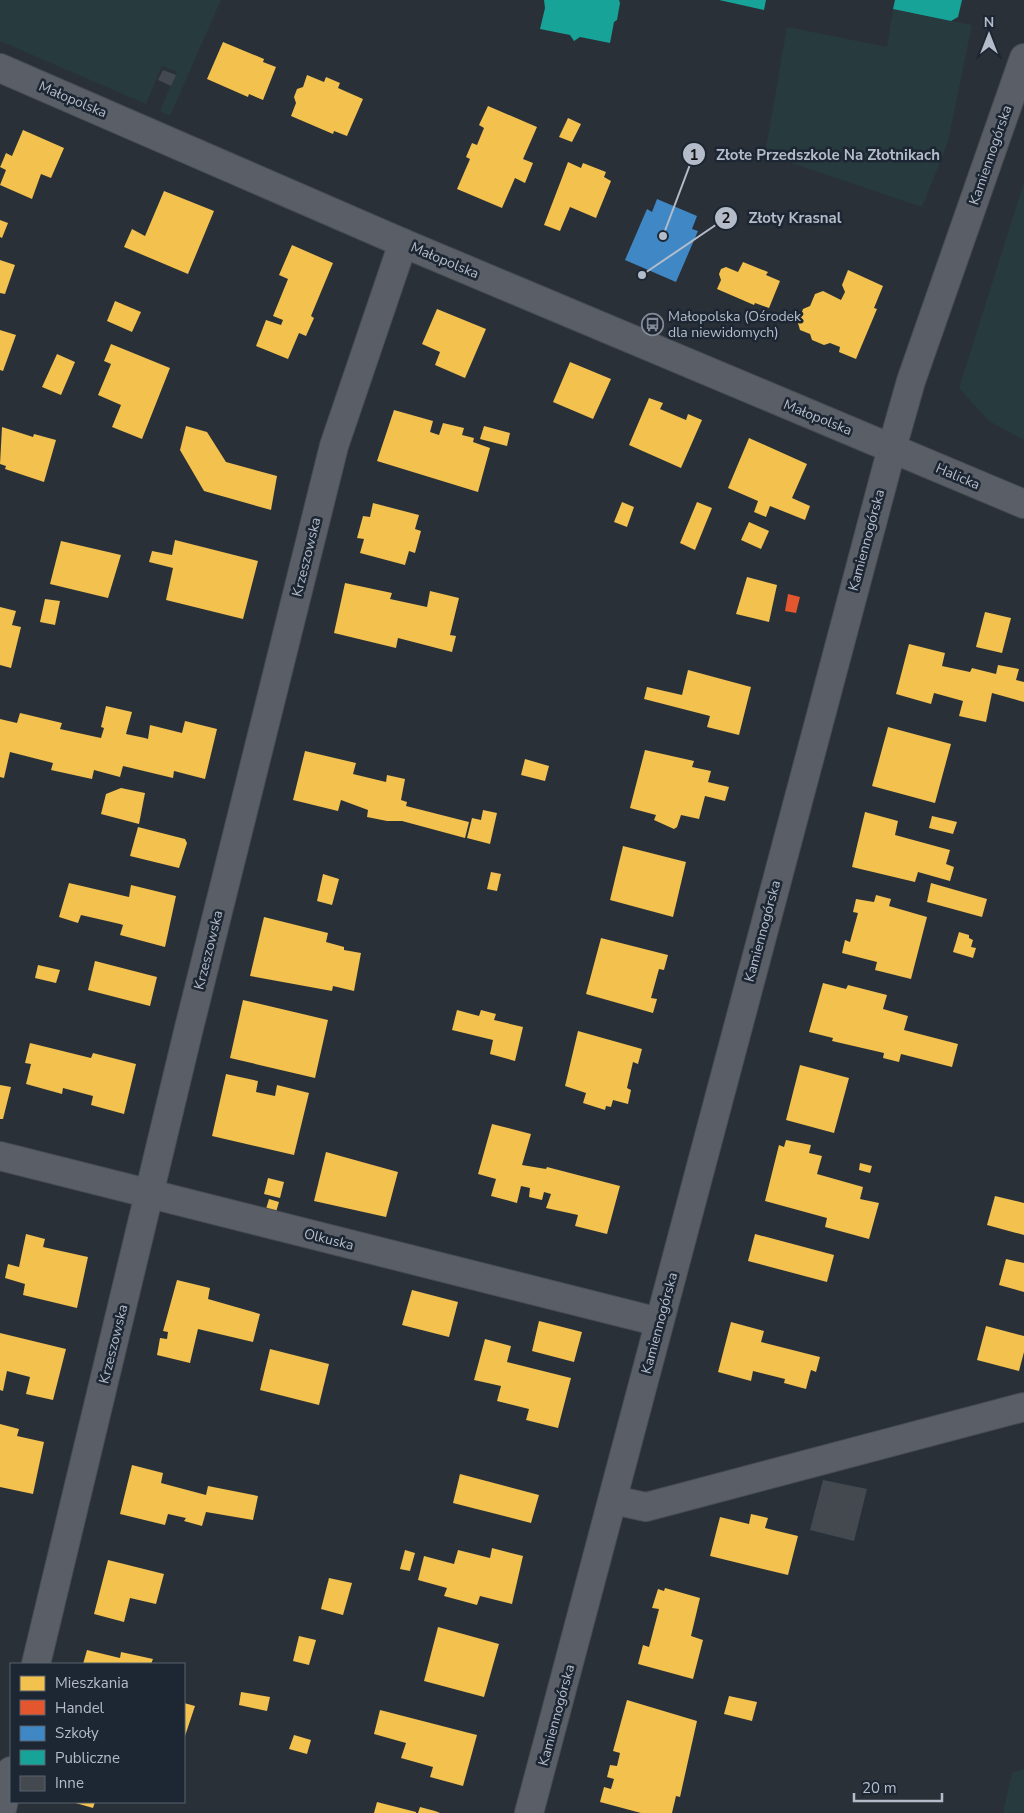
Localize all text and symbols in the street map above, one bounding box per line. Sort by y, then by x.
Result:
north arrow [964,10,1014,60]
text: N [984,13,994,32]
street label: Małopolska [36,77,110,122]
street label: Kamiennogórska [964,103,1016,208]
callout: Złote Przedszkole Na Złotnikach [681,139,950,169]
text: 1 [689,145,699,165]
text: Złote Przedszkole Na Złotnikach [716,145,940,165]
callout: Złoty Krasnal [713,203,852,233]
text: 2 [721,208,731,228]
text: Złoty Krasnal [748,208,842,228]
street label: Małopolska [408,238,482,283]
place label: Małopolska (Ośrodek dla niewidomych) [668,307,802,342]
bus stop icon: Małopolska (Ośrodek dla niewidomych) [640,312,664,336]
street label: Małopolska [781,395,855,440]
street label: Halicka [933,459,983,494]
street label: Kamiennogórska [844,487,889,593]
street label: Krzeszowska [287,516,325,599]
street label: Kamiennogórska [740,878,785,984]
street label: Krzeszowska [189,909,227,992]
street label: Olkuska [302,1224,356,1255]
street label: Kamiennogórska [637,1270,682,1376]
street label: Krzeszowska [94,1303,132,1386]
street label: Kamiennogórska [534,1662,579,1768]
legend [10,1663,185,1803]
text: Mieszkania [55,1673,129,1693]
text: Handel [55,1698,105,1718]
text: Szkoły [55,1723,99,1743]
text: Publiczne [55,1748,120,1768]
scale bar [854,1770,942,1802]
text: Inne [55,1773,84,1793]
text: 20 m [862,1778,897,1798]

